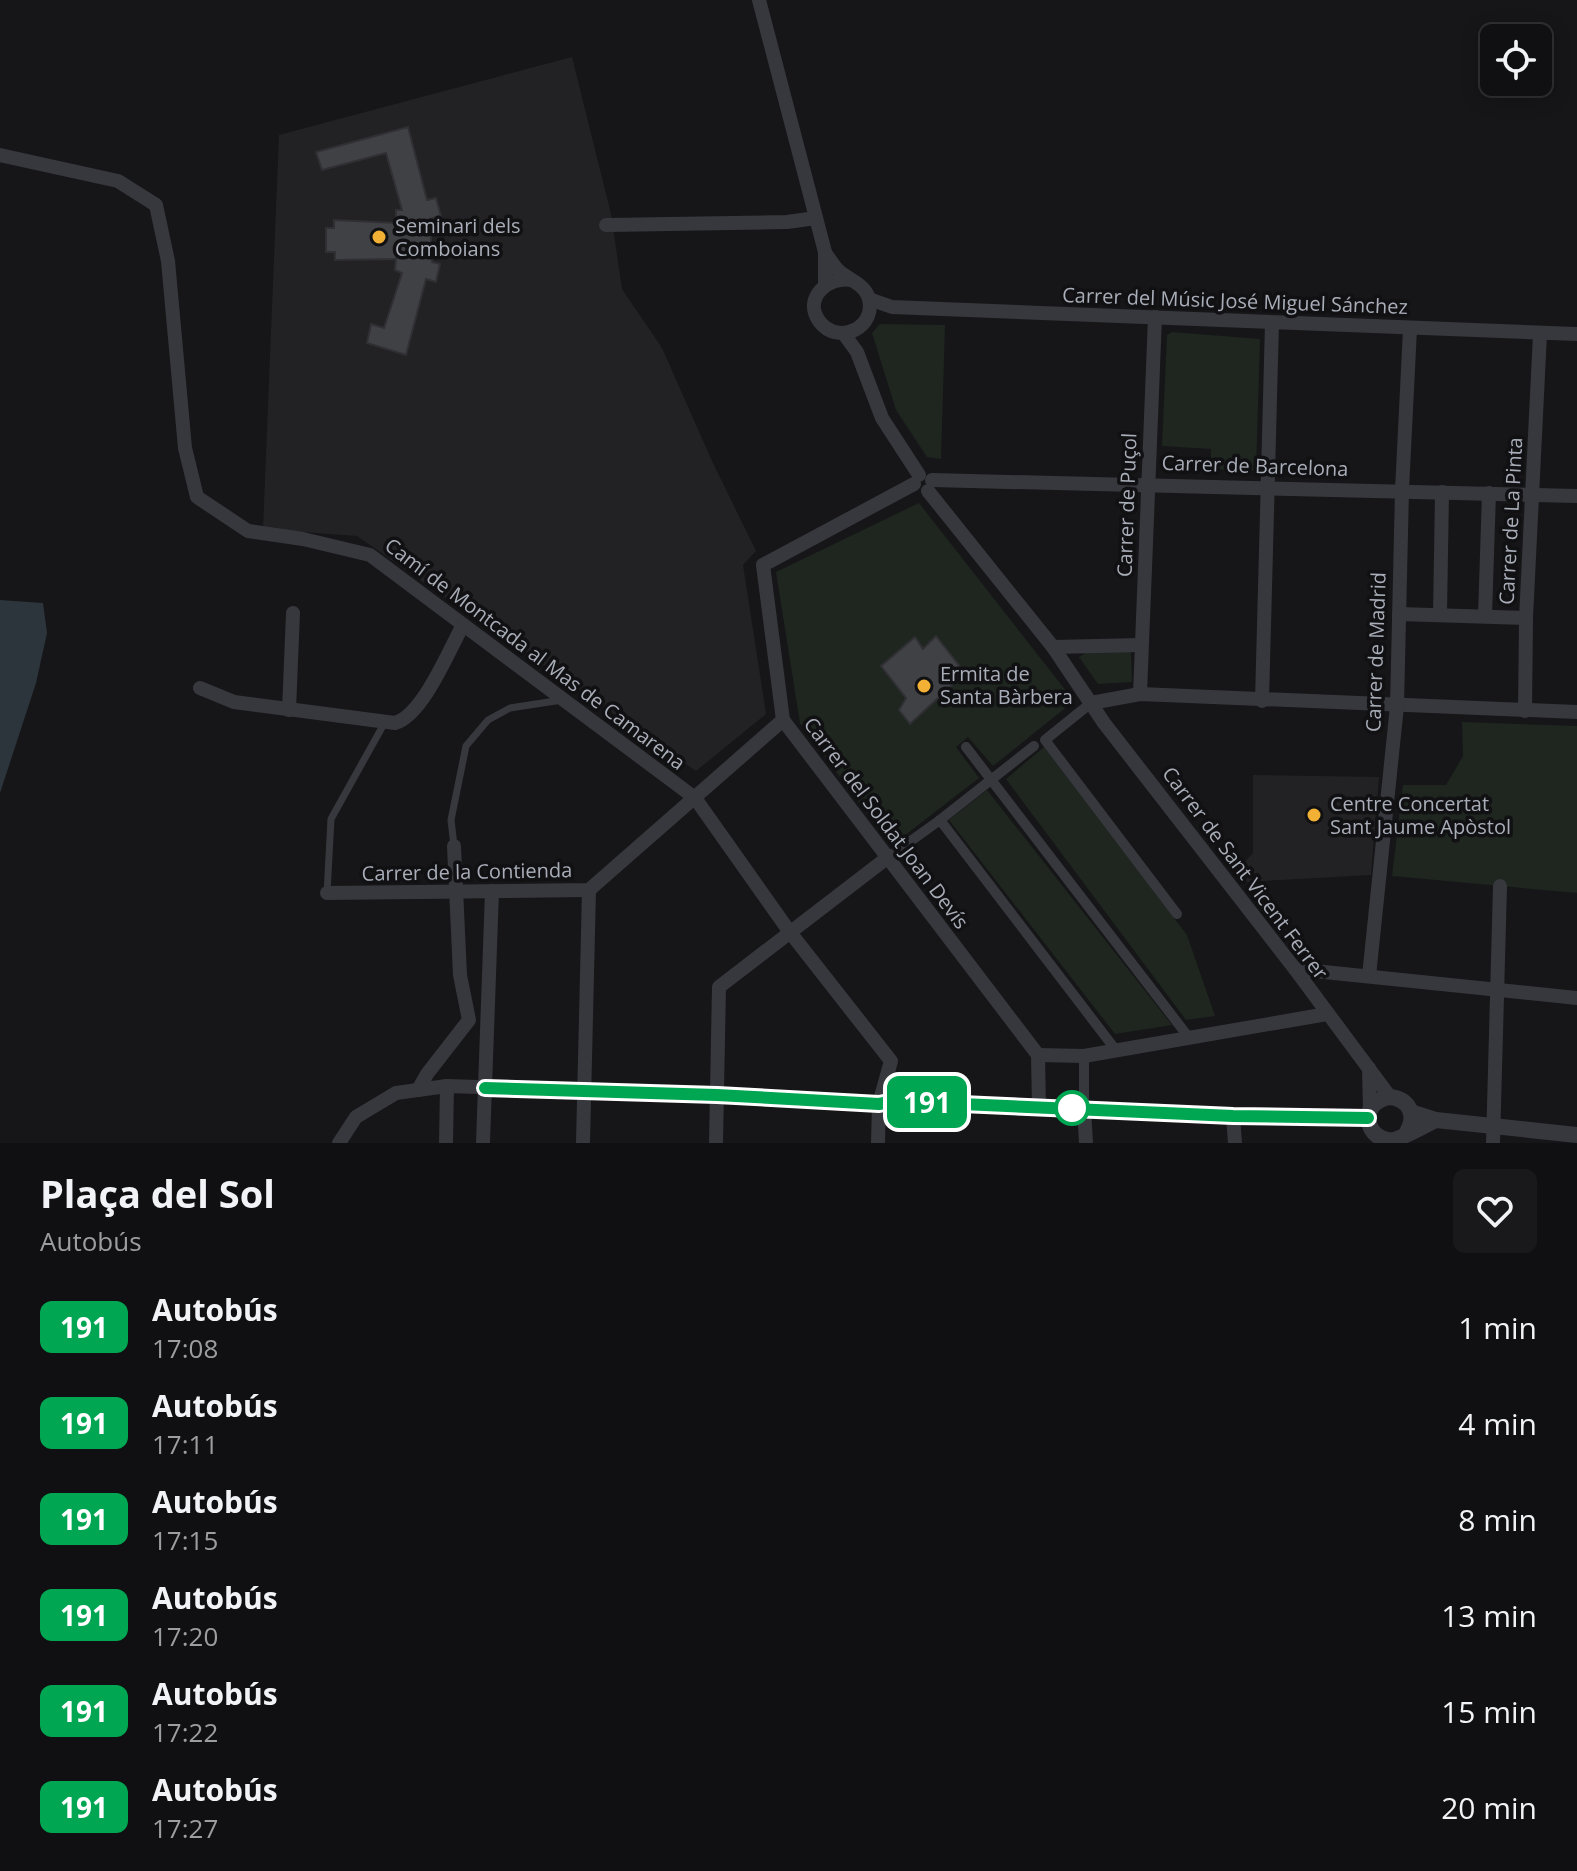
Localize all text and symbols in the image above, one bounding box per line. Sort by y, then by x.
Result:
map controls [1480,24,1552,96]
button: locate [1480,24,1552,96]
place label: Seminari dels Comboians [395,212,521,262]
marker: Seminari dels Comboians [370,228,388,246]
street label: Carrer del Músic José Miguel Sánchez [1062,281,1408,320]
street label: Carrer de Puçol [1110,432,1143,578]
street label: Carrer de La Pinta [1493,437,1528,605]
street label: Carrer de Barcelona [1161,449,1349,482]
street label: Camí de Montcada al Mas de Camarena [380,532,691,776]
street label: Carrer de Madrid [1359,571,1392,732]
place label: Ermita de Santa Bàrbera [940,660,1073,710]
marker: Ermita de Santa Bàrbera [915,677,933,695]
street label: Carrer del Soldat Joan Devís [798,711,975,934]
street label: Carrer de Sant Vicent Ferrer [1156,761,1334,985]
place label: Centre Concertat Sant Jaume Apòstol [1330,790,1511,840]
marker: Centre Concertat Sant Jaume Apòstol [1305,806,1323,824]
street label: Carrer de la Contienda [361,856,573,887]
line badge: 191 [881,1076,973,1128]
text: 191 [903,1083,951,1121]
unlabelled marker [1055,1091,1089,1125]
text: Plaça del Sol [40,1167,275,1219]
button: heart [1453,1169,1537,1253]
text: Autobús [40,1223,142,1259]
text: Autobús [152,1289,278,1330]
text: 1 min [1458,1307,1537,1348]
text: 191 [60,1308,108,1346]
text: 17:08 [152,1330,218,1366]
text: Autobús [152,1385,278,1426]
text: 4 min [1458,1403,1537,1444]
text: 191 [60,1404,108,1442]
text: 17:11 [152,1426,218,1462]
text: Autobús [152,1481,278,1522]
text: 8 min [1458,1499,1537,1540]
text: 191 [60,1500,108,1538]
text: 17:15 [152,1522,218,1558]
text: Autobús [152,1577,278,1618]
text: 13 min [1441,1595,1537,1636]
text: 191 [60,1596,108,1634]
text: 17:20 [152,1618,218,1654]
text: Autobús [152,1673,278,1714]
text: 15 min [1441,1691,1537,1732]
text: 191 [60,1692,108,1730]
text: 17:22 [152,1714,218,1750]
text: Autobús [152,1769,278,1810]
text: 20 min [1441,1787,1537,1828]
text: 191 [60,1788,108,1826]
text: 17:27 [152,1810,218,1846]

